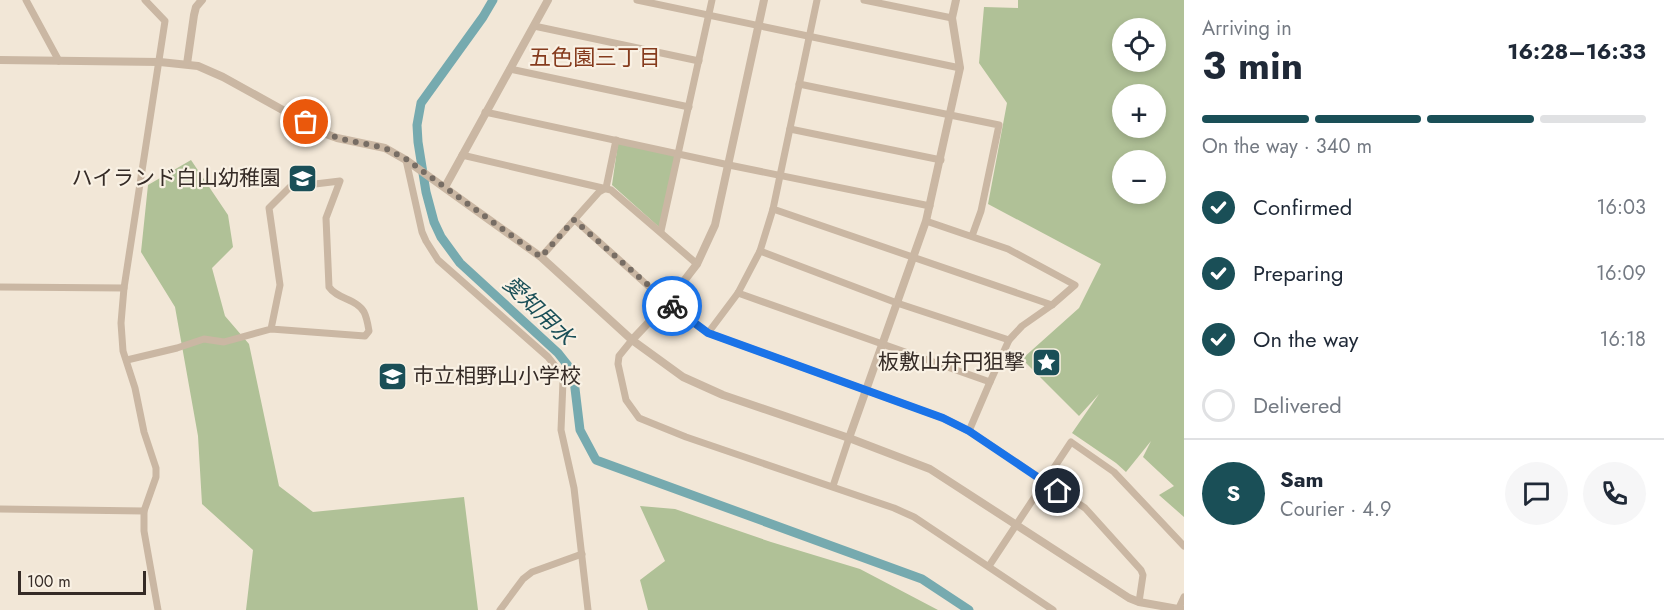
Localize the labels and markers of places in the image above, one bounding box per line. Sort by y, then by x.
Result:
pin [280,96,331,147]
school or university icon: ハイランド白山幼稚園 [286,162,318,194]
place label: ハイランド白山幼稚園 [71,163,281,193]
place icon: 板敷山弁円狙撃 [1030,346,1062,378]
place label: 板敷山弁円狙撃 [878,347,1025,377]
school or university icon: 市立相野山小学校 [376,360,408,392]
place label: 市立相野山小学校 [413,361,581,391]
pin [1032,465,1083,516]

